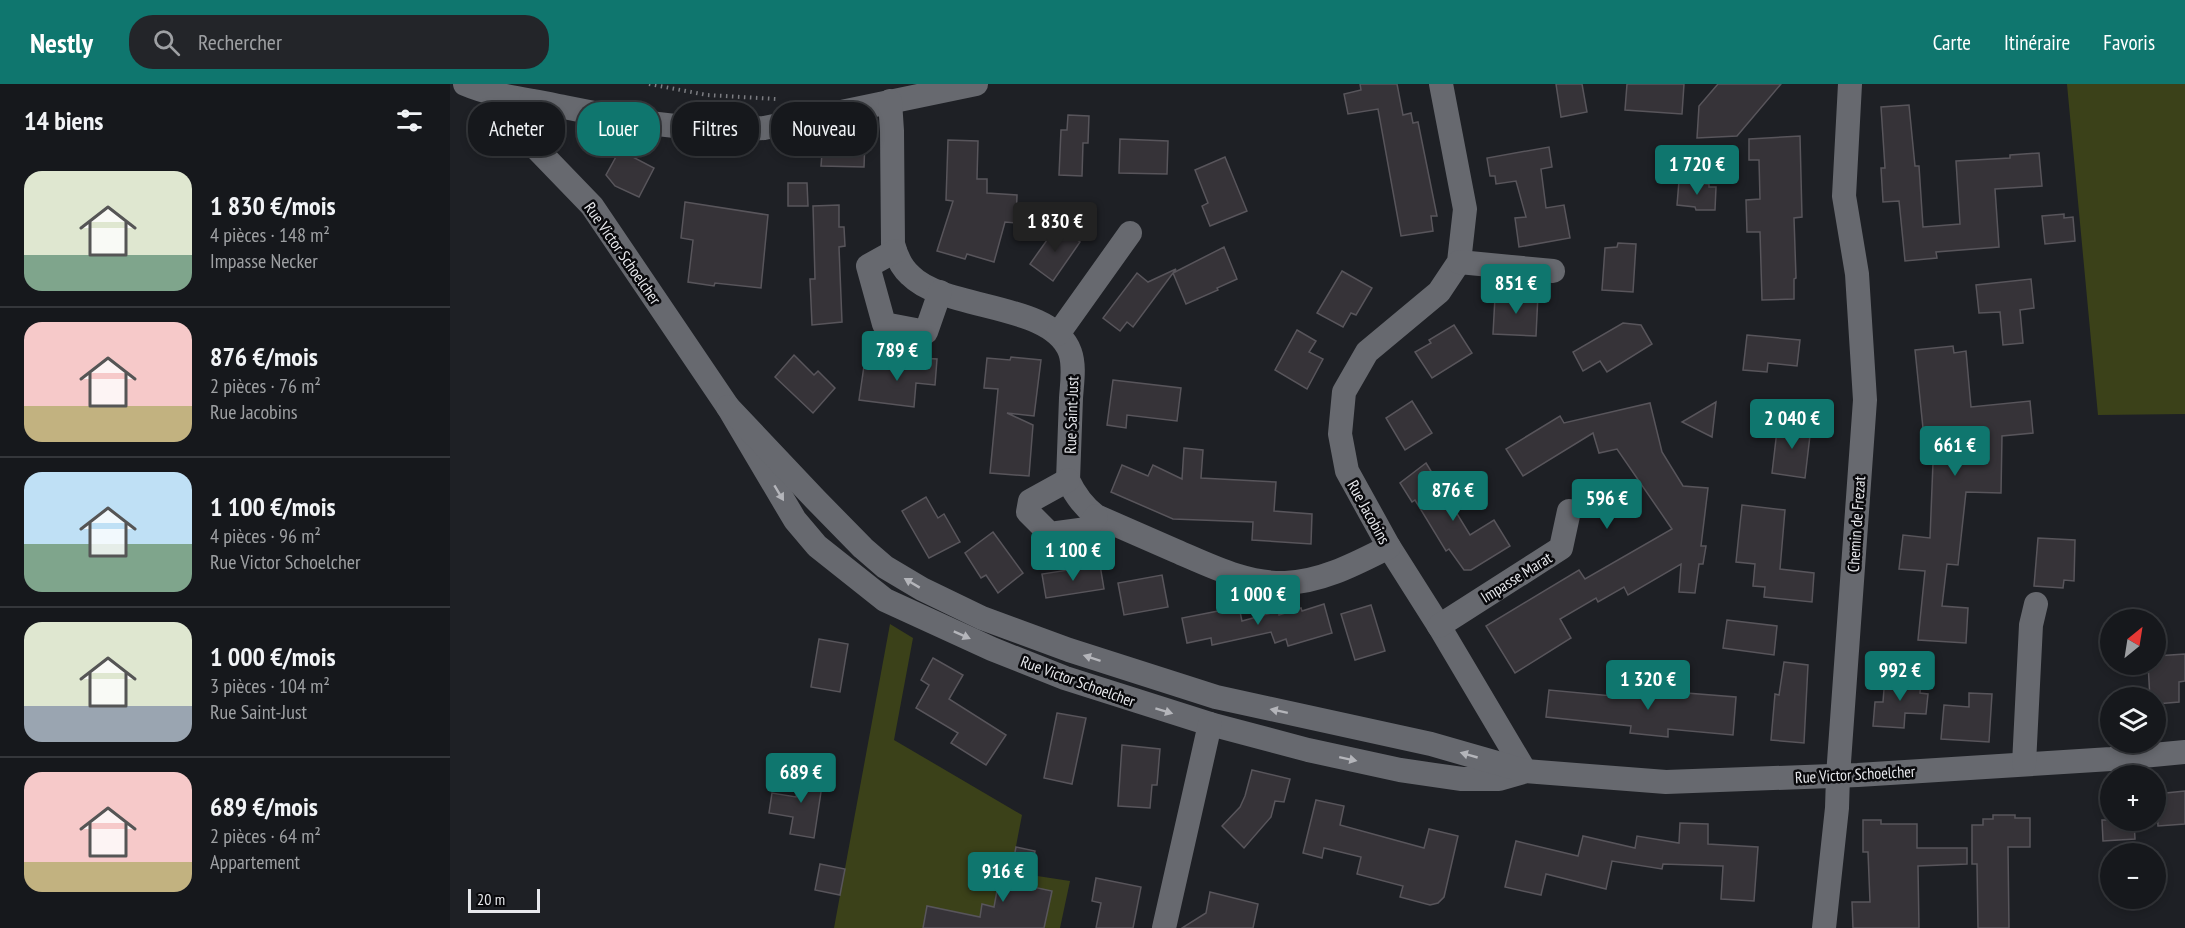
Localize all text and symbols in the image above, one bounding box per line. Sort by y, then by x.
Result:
search box [129,15,549,69]
text: Nestly [30,24,93,61]
icon: search [150,26,183,59]
text: Rechercher [198,28,282,56]
text: Carte [1933,29,1971,56]
text: Itinéraire [2004,29,2070,56]
text: Favoris [2103,29,2155,56]
chip: Acheter [468,102,565,156]
chip: Louer [577,102,660,156]
chip: Filtres [672,102,759,156]
chip: Nouveau [771,102,877,156]
text: 14 biens [24,104,103,137]
icon: filters [393,104,426,137]
pin: 1 720 € [1642,145,1752,196]
text: 1 720 € [1669,151,1725,177]
text: 1 830 €/mois [210,189,336,222]
icon: home [72,195,144,267]
street label: Rue Victor Schoelcher [580,198,666,309]
pin: 1 830 € [1000,202,1110,253]
text: 1 830 € [1027,208,1083,234]
text: 4 pièces · 148 m² [210,222,330,248]
text: Impasse Necker [210,248,318,274]
pin: 851 € [1474,264,1558,315]
text: 851 € [1495,270,1537,296]
pin: 789 € [855,331,939,382]
text: 789 € [876,337,918,363]
text: 876 €/mois [210,340,318,373]
icon: home [72,346,144,418]
text: 2 pièces · 76 m² [210,373,321,399]
street label: Rue Saint-Just [1060,375,1082,454]
text: Rue Jacobins [210,399,298,425]
pin: 2 040 € [1737,399,1847,450]
text: 2 040 € [1764,405,1820,431]
pin: 661 € [1913,426,1997,477]
text: 661 € [1934,432,1976,458]
pin: 876 € [1411,471,1495,522]
street label: Chemin de Frezat [1843,475,1869,573]
street label: Rue Jacobins [1343,477,1395,547]
text: 876 € [1432,477,1474,503]
pin: 596 € [1565,479,1649,530]
one-way arrow [774,485,784,502]
text: 596 € [1586,485,1628,511]
text: 1 100 €/mois [210,490,336,523]
icon: home [72,496,144,568]
text: 4 pièces · 96 m² [210,523,321,549]
pin: 1 100 € [1018,531,1128,582]
text: 1 100 € [1045,537,1101,563]
street label: Impasse Marat [1477,547,1556,607]
text: Rue Victor Schoelcher [210,549,360,575]
pin: 1 000 € [1203,575,1313,626]
one-way arrow [904,578,920,589]
text: 1 000 € [1230,581,1286,607]
north arrow [2100,609,2166,675]
map controls [2100,609,2166,909]
one-way arrow [953,631,970,640]
text: 1 000 €/mois [210,640,336,673]
icon: home [72,646,144,718]
street label: Rue Victor Schoelcher [1018,651,1139,711]
pin: 992 € [1858,651,1942,702]
one-way arrow [1083,652,1101,662]
text: 992 € [1879,657,1921,683]
pin: 1 320 € [1593,660,1703,711]
text: 1 320 € [1620,666,1676,692]
text: 3 pièces · 104 m² [210,673,330,699]
button: layers [2100,687,2166,753]
text: Rue Saint-Just [210,699,307,725]
one-way arrow [1155,706,1173,716]
one-way arrow [1270,706,1289,715]
one-way arrow [1460,750,1478,760]
pin: 689 € [759,753,843,804]
one-way arrow [1339,754,1358,764]
text: 689 € [780,759,822,785]
street label: Rue Victor Schoelcher [1794,761,1916,787]
button: + [2100,765,2166,831]
text: 689 €/mois [210,790,318,823]
icon: home [72,796,144,868]
text: 2 pièces · 64 m² [210,823,321,849]
button: − [2100,843,2166,909]
text: Appartement [210,849,300,875]
pin: 916 € [961,852,1045,903]
text: 916 € [982,858,1024,884]
scale bar [468,886,540,914]
text: 20 m [477,889,505,909]

